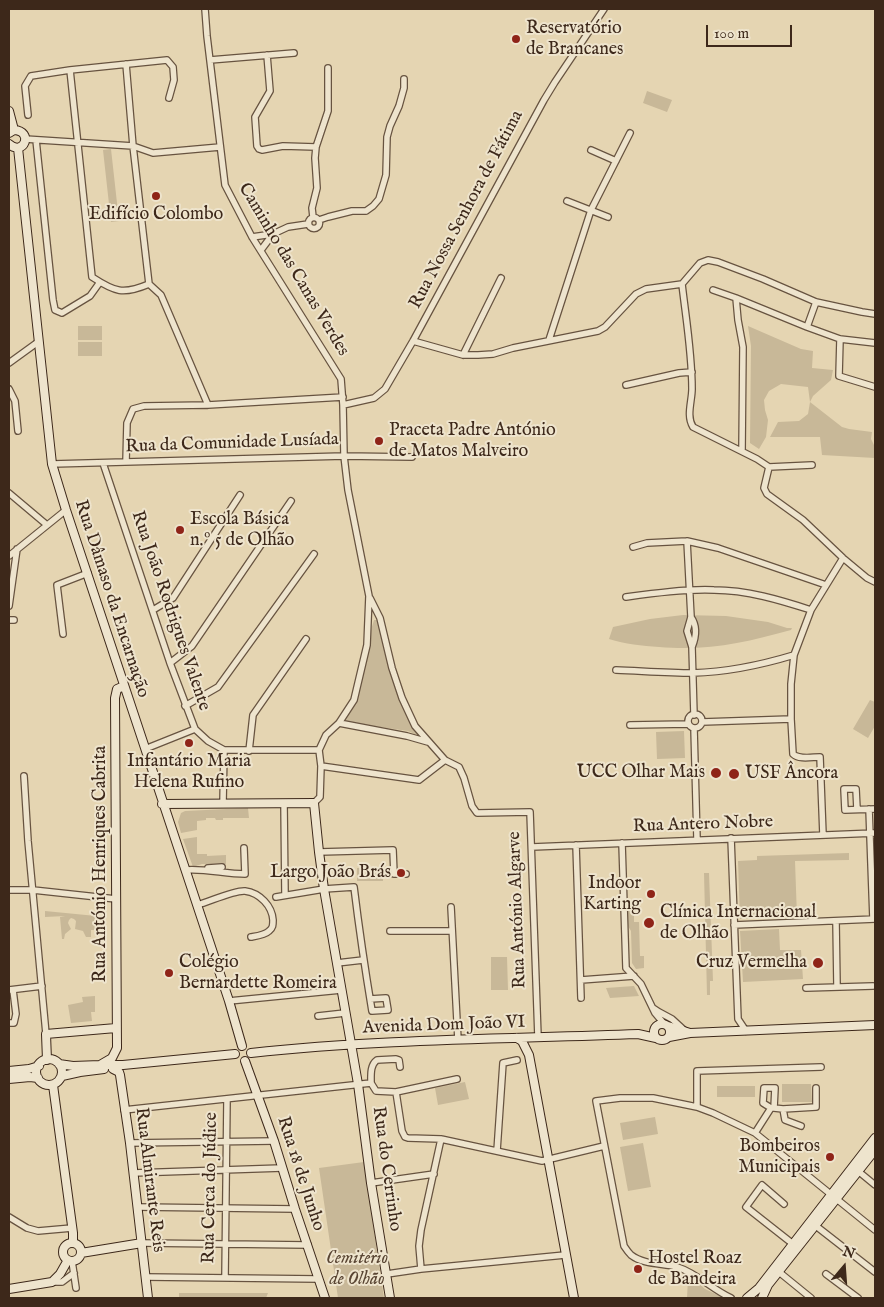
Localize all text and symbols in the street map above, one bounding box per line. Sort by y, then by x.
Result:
scale bar [709,15,795,47]
place label: Reservatório de Brancanes [526,18,623,60]
text: 100 m [714,24,749,43]
marker: Reservatório de Brancanes [510,33,522,45]
street label: Rua Nossa Senhora de Fátima [405,107,529,313]
street label: Caminho das Canas Verdes [233,180,353,360]
marker: Edifício Colombo [150,190,162,202]
place label: Edifício Colombo [89,204,223,226]
place label: Praceta Padre António de Matos Malveiro [389,420,556,462]
street label: Rua da Comunidade Lusíada [125,429,339,459]
marker: Praceta Padre António de Matos Malveiro [373,435,385,447]
street label: Rua Dâmaso da Encarnação [69,497,153,701]
street label: Rua João Rodrigues Valente [126,508,214,714]
place label: Escola Básica n.º 5 de Olhão [190,509,294,552]
marker: Escola Básica n.º 5 de Olhão [174,524,186,536]
marker: Infantário Maria Helena Rufino [183,737,195,749]
street label: Rua António Henriques Cabrita [90,746,112,982]
place label: Infantário Maria Helena Rufino [127,751,251,794]
place label: UCC Olhar Mais [577,762,705,784]
place label: USF Âncora [745,763,838,785]
marker: UCC Olhar Mais [709,766,723,780]
marker: USF Âncora [727,767,741,781]
street label: Rua Antero Nobre [633,812,773,838]
street label: Rua António Algarve [504,831,532,989]
place label: Largo João Brás [270,862,391,884]
marker: Largo João Brás [395,867,407,879]
place label: Indoor Karting [583,873,641,916]
marker: Indoor Karting [645,888,657,900]
place label: Clínica Internacional de Olhão [660,902,816,944]
marker: Clínica Internacional de Olhão [642,916,656,930]
place label: Colégio Bernardette Romeira [179,952,337,994]
place label: Cruz Vermelha [696,952,807,974]
marker: Cruz Vermelha [811,956,825,970]
marker: Colégio Bernardette Romeira [163,967,175,979]
street label: Avenida Dom João VI [362,1012,526,1040]
street label: Rua do Cerrinho [367,1105,405,1233]
street label: Rua Almirante Reis [129,1106,169,1254]
street label: Rua Cerca do Júdice [199,1112,223,1264]
street label: Rua 18 de Junho [271,1114,329,1234]
place label: Bombeiros Municipais [738,1136,820,1178]
marker: Bombeiros Municipais [824,1151,836,1163]
north arrow [819,1242,869,1292]
text: N [840,1242,857,1263]
park label: Cemitério de Olhão [326,1248,388,1290]
place label: Hostel Roaz de Bandeira [648,1248,742,1290]
marker: Hostel Roaz de Bandeira [632,1263,644,1275]

